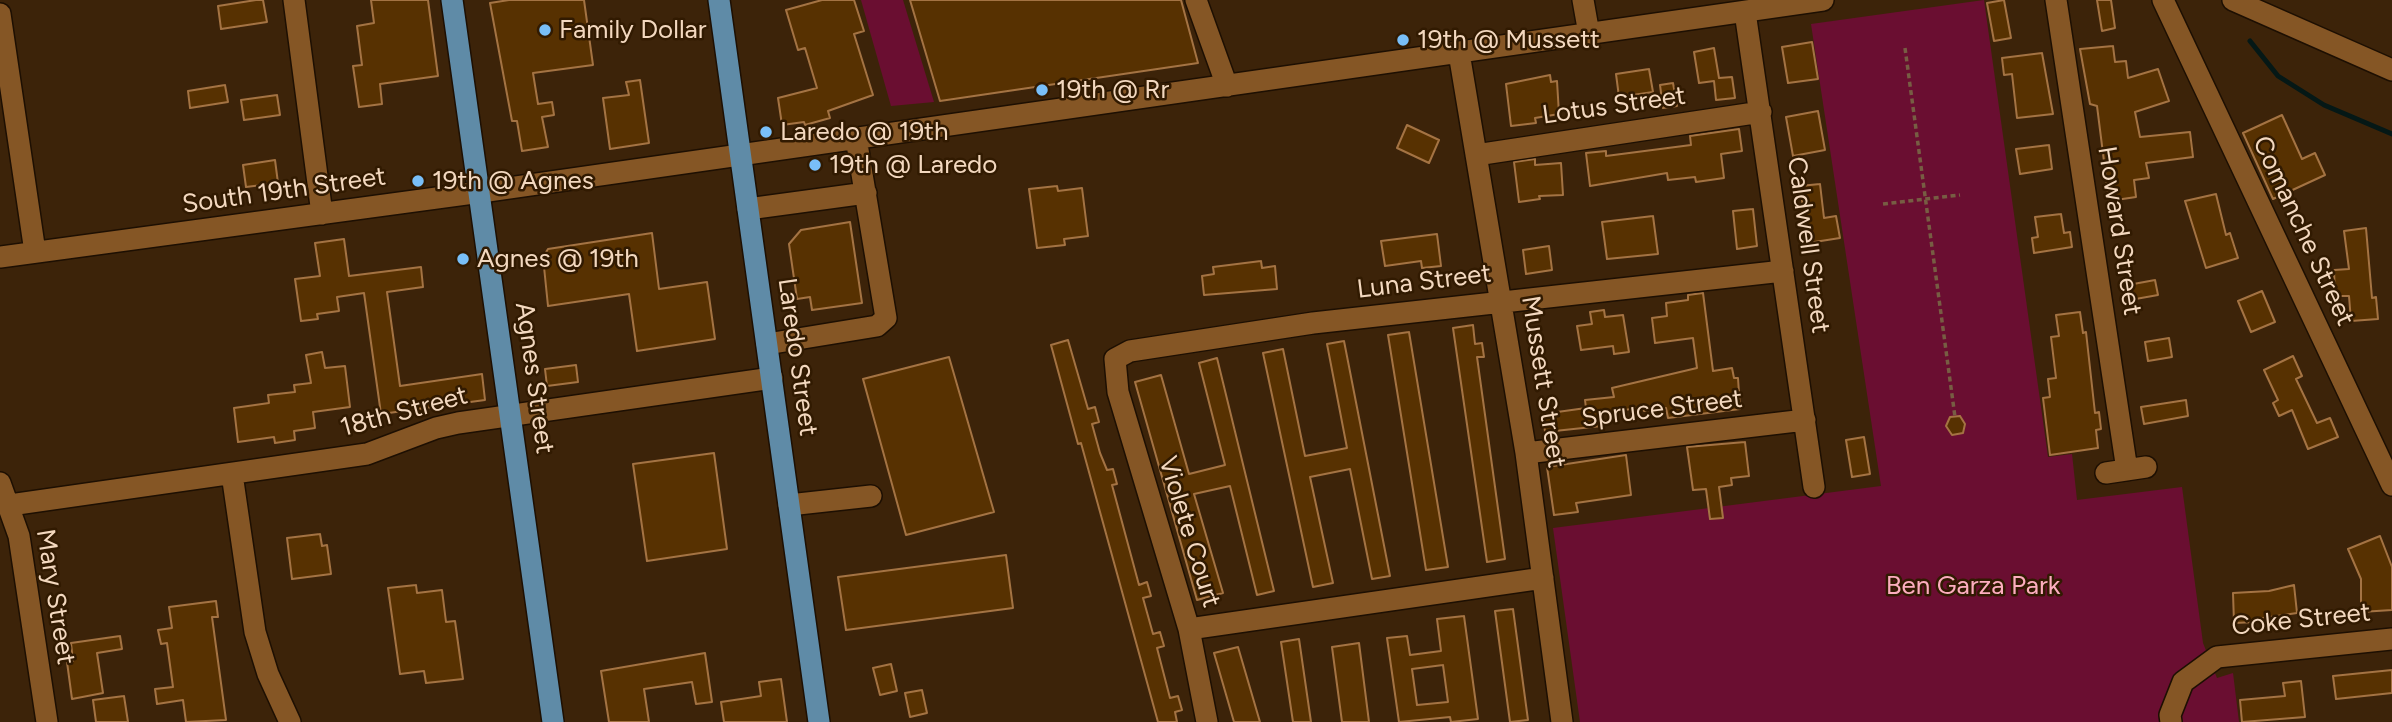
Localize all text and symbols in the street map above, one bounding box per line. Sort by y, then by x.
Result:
place label: Family Dollar [559,14,707,46]
marker: Family Dollar [537,22,553,38]
place label: 19th @ Mussett [1417,24,1600,56]
marker: 19th @ Mussett [1395,32,1411,48]
place label: 19th @ Rr [1056,74,1169,106]
street label: Lotus Street [1540,81,1688,131]
marker: 19th @ Rr [1034,82,1050,98]
place label: Laredo @ 19th [780,116,948,148]
marker: Laredo @ 19th [758,124,774,140]
street label: Comanche Street [2245,131,2361,331]
street label: Howard Street [2090,144,2148,318]
place label: 19th @ Laredo [829,149,997,181]
street label: Caldwell Street [1780,155,1836,335]
marker: 19th @ Laredo [807,157,823,173]
street label: South 19th Street [180,161,388,221]
place label: 19th @ Agnes [432,165,594,197]
marker: 19th @ Agnes [410,173,426,189]
place label: Agnes @ 19th [477,243,639,275]
marker: Agnes @ 19th [455,251,471,267]
street label: Luna Street [1355,258,1493,306]
street label: Laredo Street [770,276,824,438]
street label: Mussett Street [1514,294,1572,470]
street label: Agnes Street [508,300,560,456]
street label: 18th Street [337,380,471,444]
street label: Spruce Street [1580,384,1744,434]
street label: Violete Court [1151,453,1227,611]
street label: Mary Street [29,527,81,667]
park label: Ben Garza Park [1886,570,2060,602]
street label: Coke Street [2230,597,2372,643]

